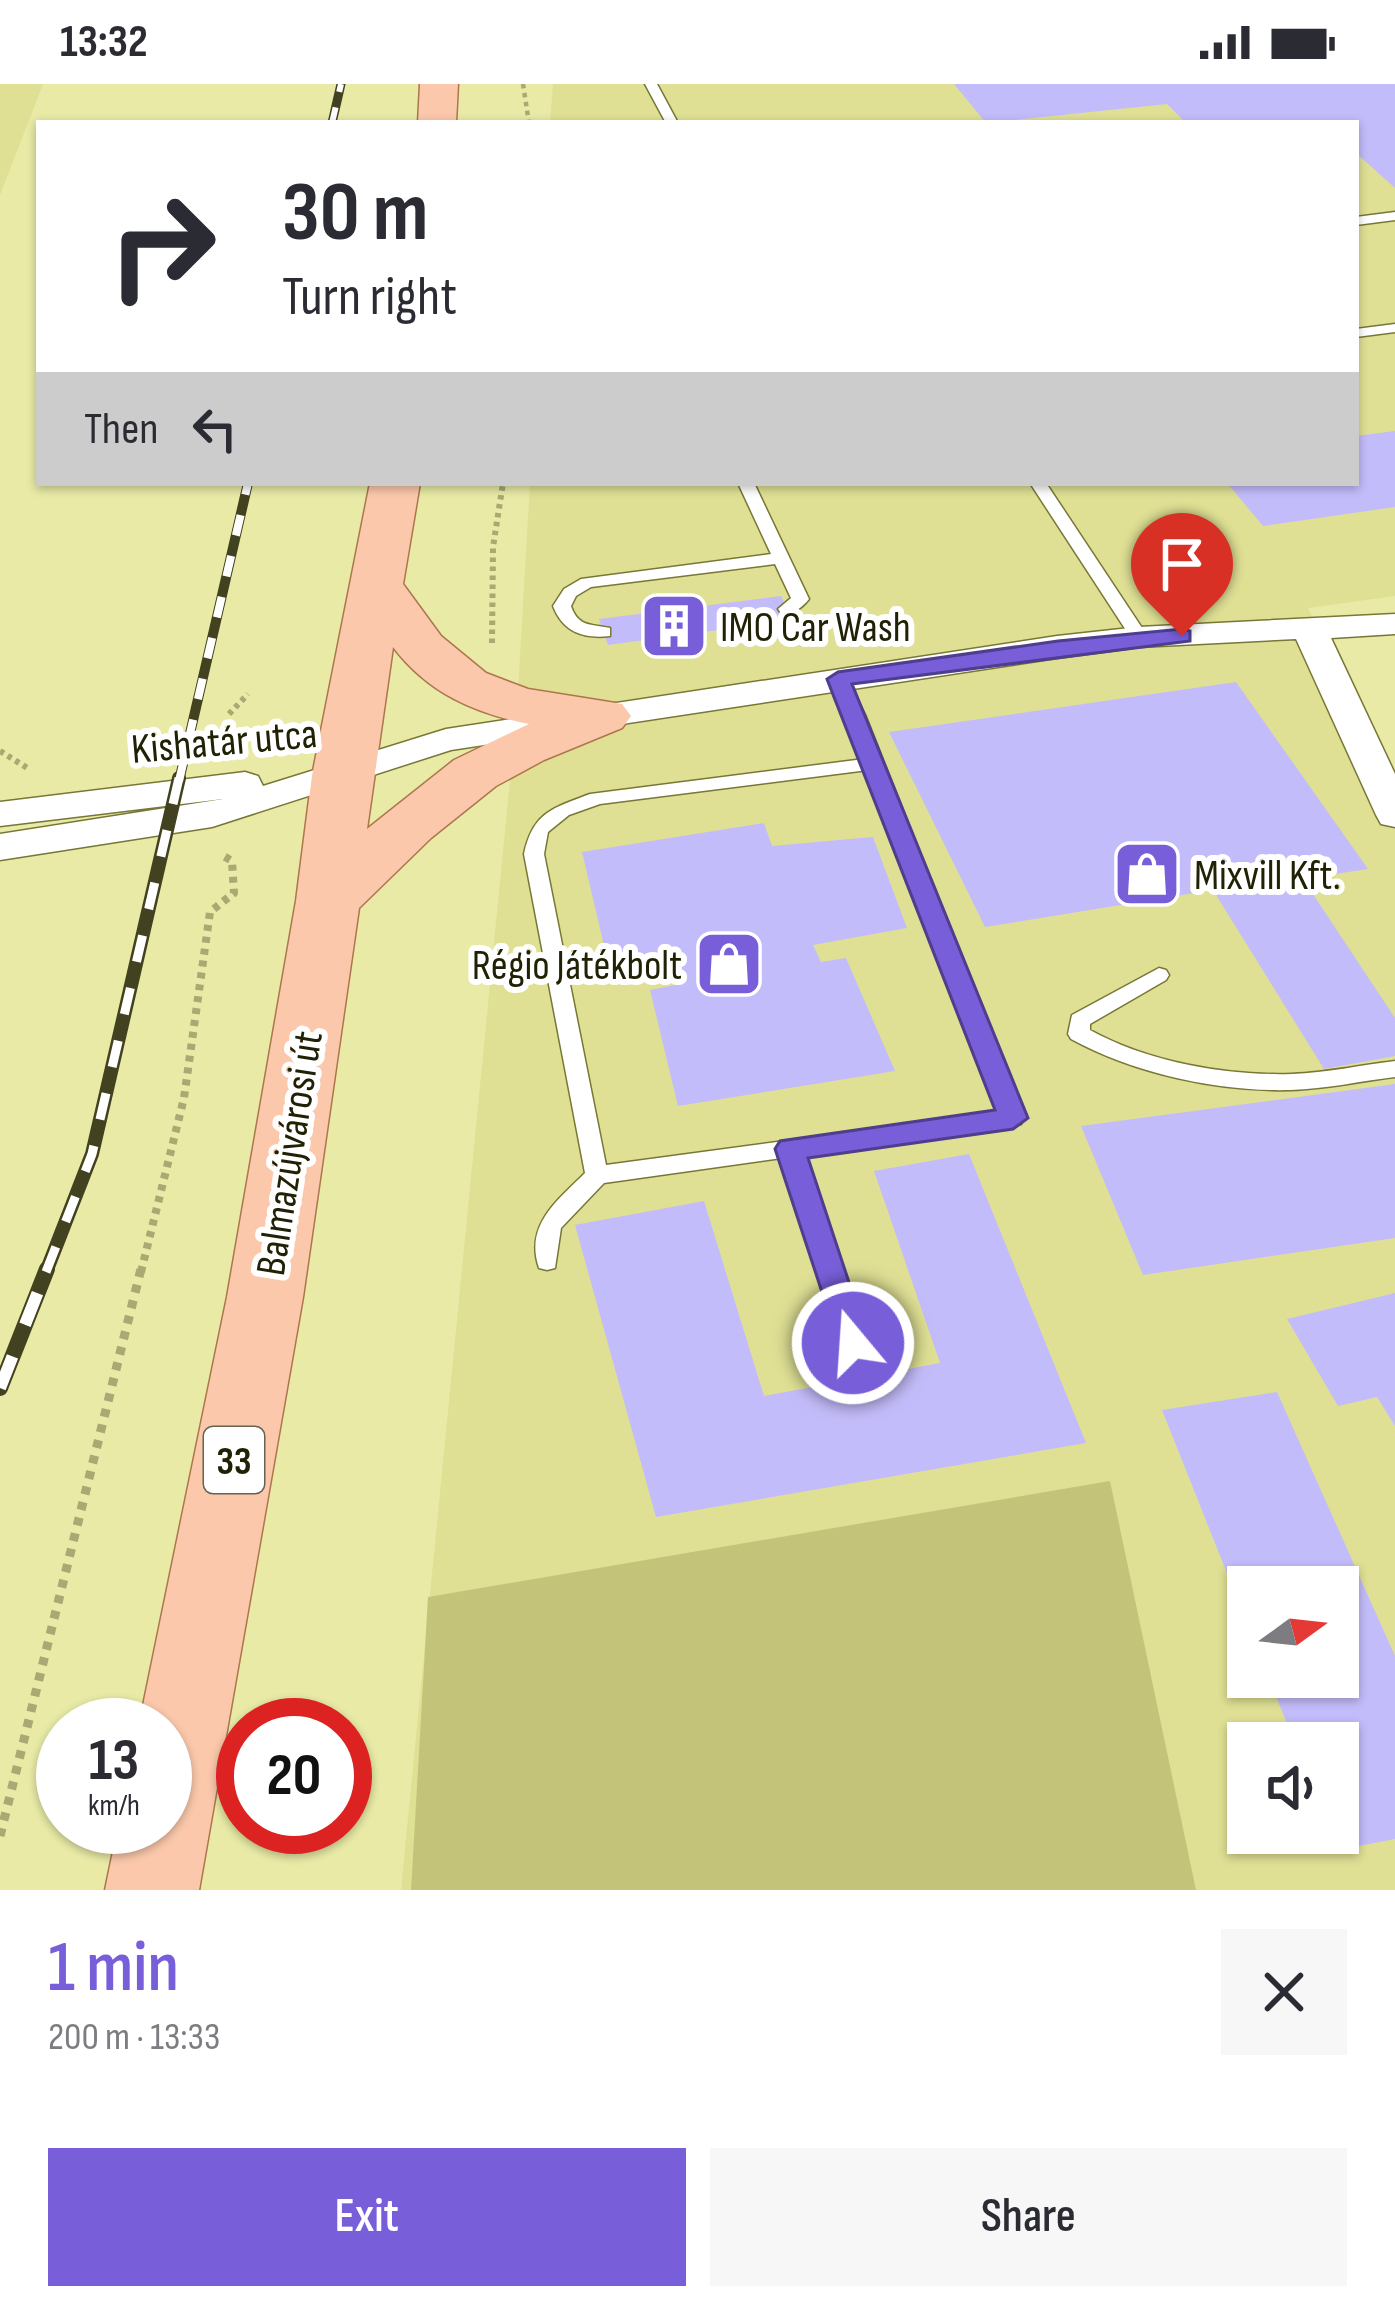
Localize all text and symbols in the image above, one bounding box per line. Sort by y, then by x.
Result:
text: 13:32 [60,15,148,70]
text: 30 m [282,163,428,264]
icon: right [84,168,240,324]
text: Turn right [282,265,457,330]
icon: left [182,396,248,462]
text: Then [84,402,158,457]
pin [1131,513,1233,636]
icon: arrive [1149,531,1215,597]
building icon: IMO Car Wash [639,591,709,661]
place label: IMO Car Wash [720,603,911,654]
street label: Kishatár utca [129,709,319,776]
shop icon: Mixvill Kft. [1112,839,1182,909]
place label: Mixvill Kft. [1194,851,1341,902]
shop icon: Régio Játékbolt [694,929,764,999]
place label: Régio Játékbolt [472,941,682,992]
street label: Balmazújvárosi út [246,1028,335,1279]
position arrow [790,1280,916,1406]
road number: 33 [204,1427,264,1493]
north arrow [1227,1566,1359,1698]
map controls [1227,1566,1359,1854]
speed limit sign: 20 [216,1698,372,1854]
button: sound [1227,1722,1359,1854]
text: 13 [89,1725,139,1797]
text: km/h [88,1788,140,1824]
text: 1 min [48,1925,179,2012]
button: close [1221,1929,1347,2055]
text: 200 m · 13:33 [48,2014,220,2061]
button: Exit [48,2148,686,2286]
button: Share [710,2148,1347,2286]

